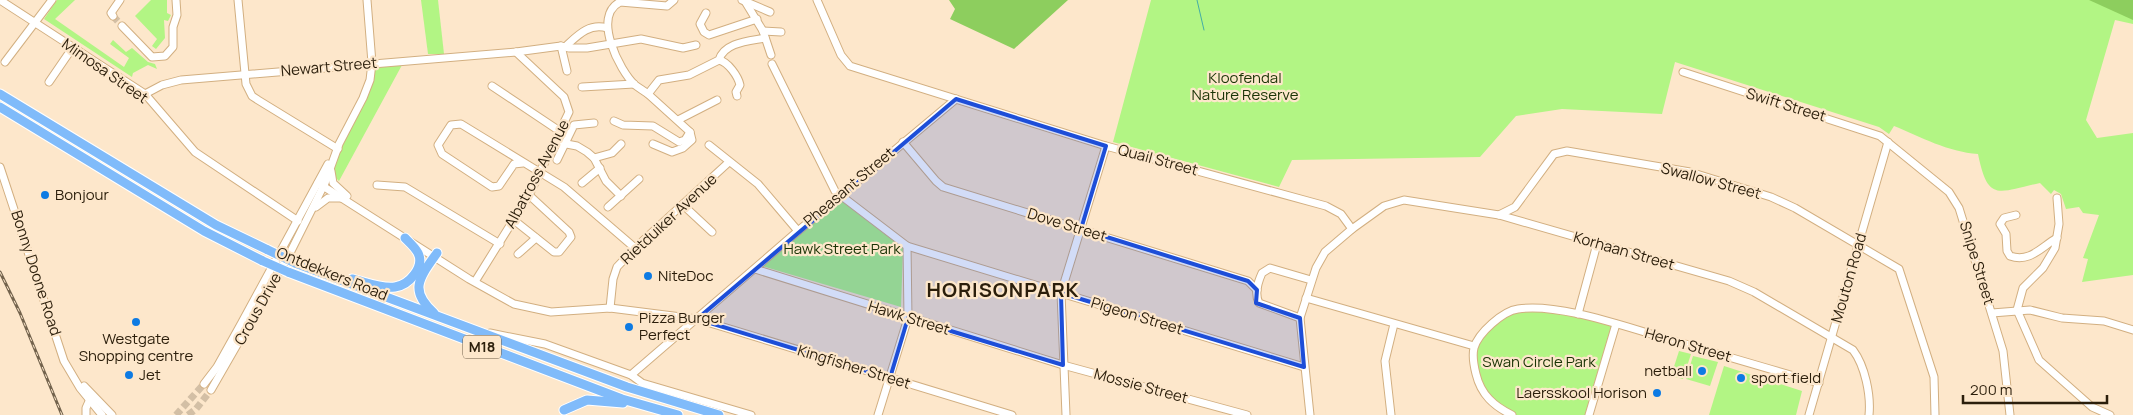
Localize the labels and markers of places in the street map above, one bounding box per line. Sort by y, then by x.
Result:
place label: Bonjour [55,184,110,205]
marker: Bonjour [39,189,51,201]
place label: NiteDoc [658,265,714,286]
marker: NiteDoc [642,270,654,282]
place label: Pizza Burger Perfect [639,307,725,345]
marker: Westgate Shopping centre [130,316,142,328]
marker: Pizza Burger Perfect [623,321,635,333]
place label: Westgate Shopping centre [79,328,194,366]
place label: netball [1644,360,1692,381]
place label: Jet [139,364,161,385]
marker: netball [1696,365,1708,377]
place label: sport field [1751,367,1821,388]
marker: Jet [123,369,135,381]
marker: sport field [1735,372,1747,384]
place label: Laersskool Horison [1516,382,1647,403]
marker: Laersskool Horison [1651,387,1663,399]

